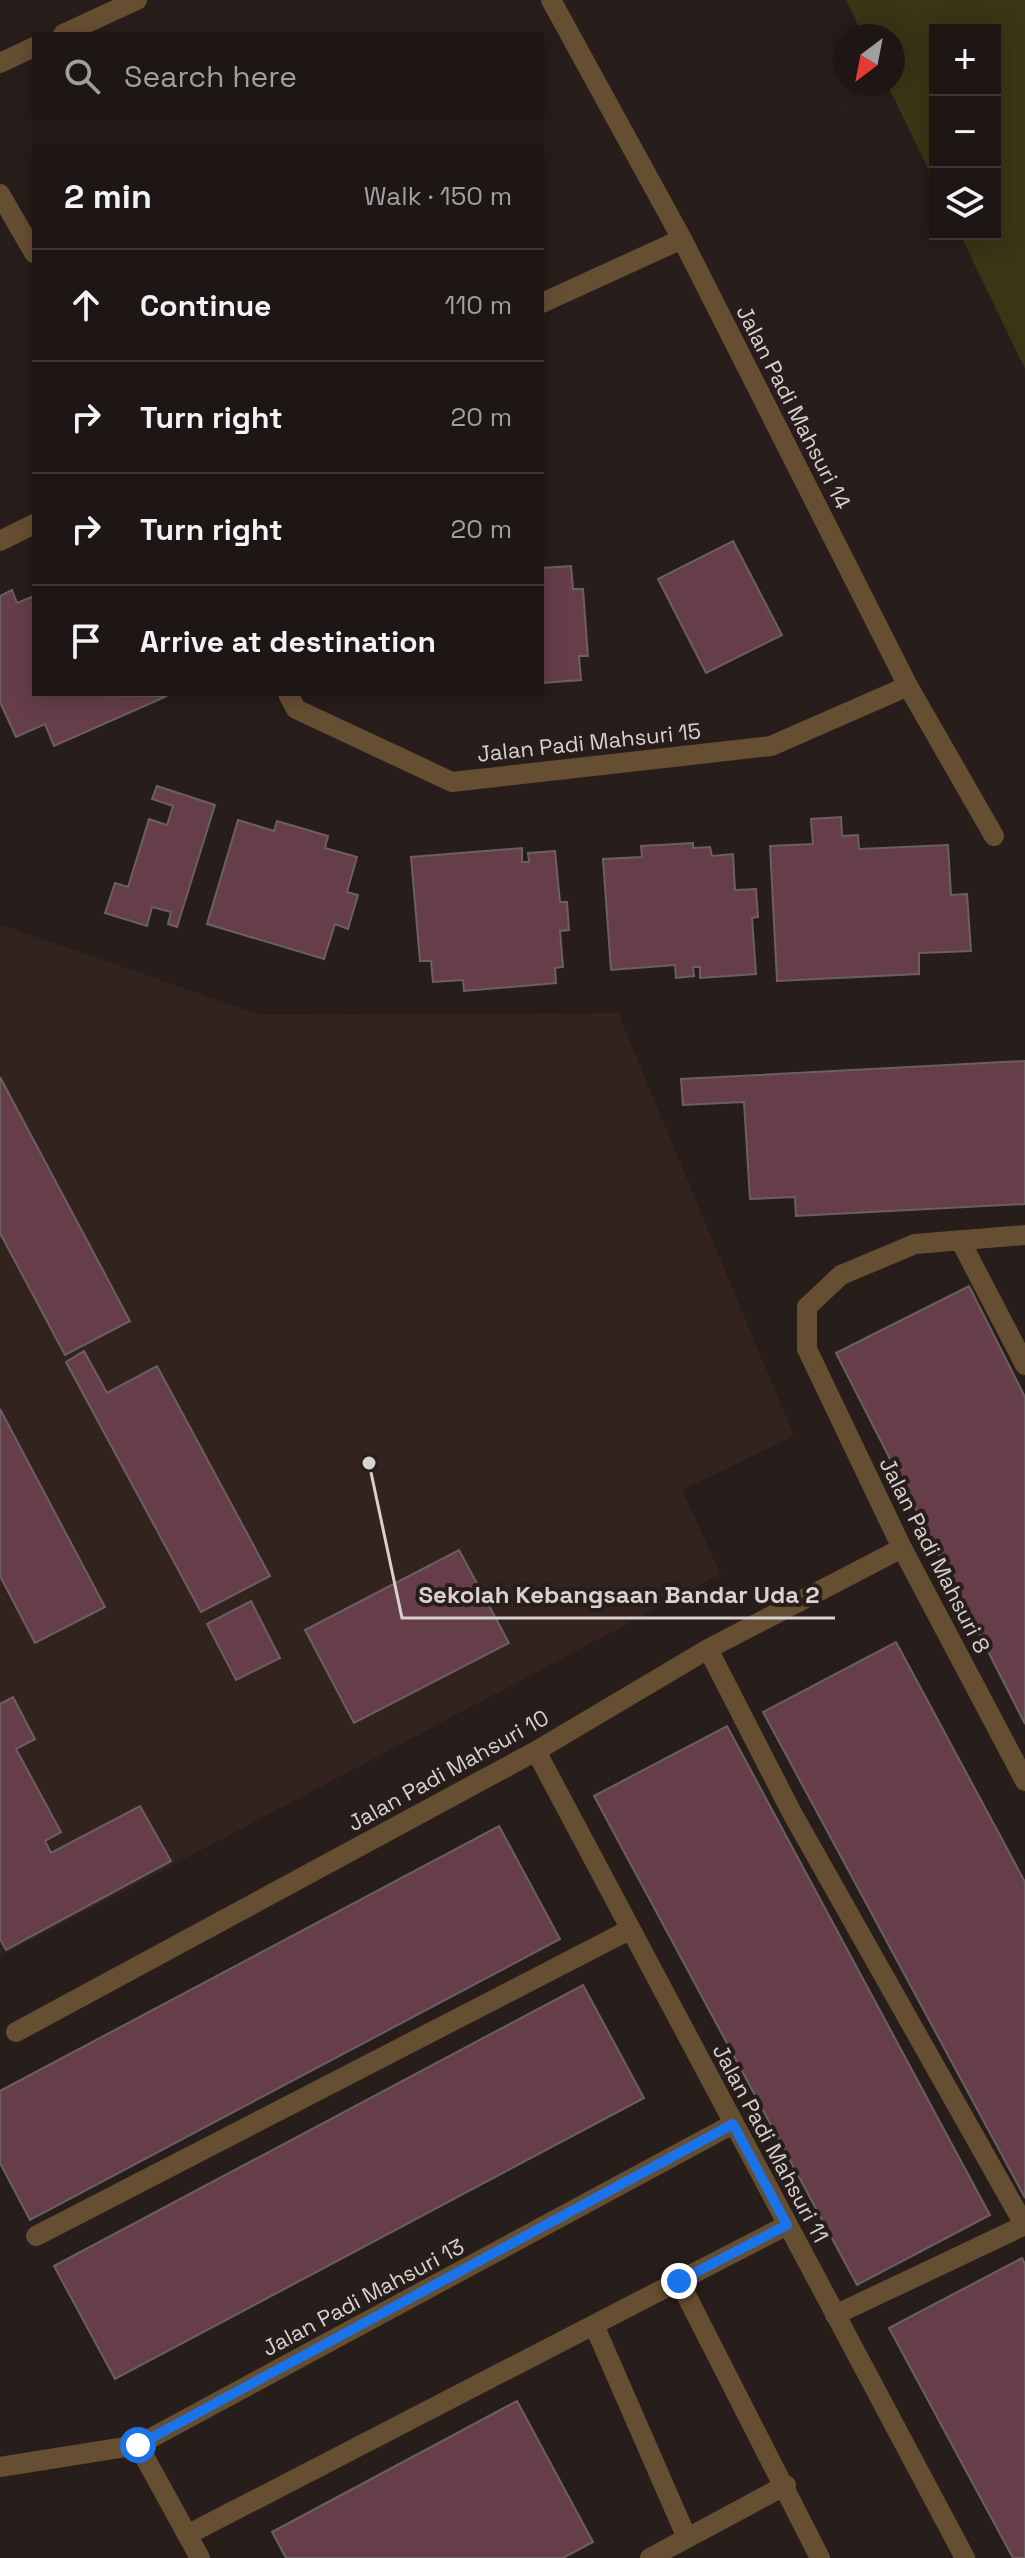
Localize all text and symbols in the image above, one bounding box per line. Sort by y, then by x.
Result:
north arrow [833,24,905,96]
map controls [929,24,1001,240]
button: + [929,24,1001,96]
search box [32,32,544,120]
icon: search [60,54,104,98]
text: Search here [124,57,297,96]
button: − [929,96,1001,168]
button: layers [929,168,1001,240]
text: 2 min [64,175,152,218]
text: Walk · 150 m [364,179,512,213]
icon: ahead [64,283,108,327]
text: Continue [140,286,271,325]
text: 110 m [445,288,512,322]
street label: Jalan Padi Mahsuri 14 [730,300,858,514]
icon: right [64,395,108,439]
text: Turn right [140,398,283,437]
text: 20 m [451,400,512,434]
icon: right [64,507,108,551]
text: Turn right [140,510,283,549]
text: 20 m [451,512,512,546]
icon: arrive [64,619,108,663]
text: Arrive at destination [140,622,436,661]
street label: Jalan Padi Mahsuri 15 [476,716,702,768]
street label: Jalan Padi Mahsuri 8 [873,1452,997,1658]
callout: Sekolah Kebangsaan Bandar Uda 2 [402,1570,835,1618]
text: Sekolah Kebangsaan Bandar Uda 2 [419,1579,820,1610]
street label: Jalan Padi Mahsuri 10 [342,1703,554,1837]
street label: Jalan Padi Mahsuri 11 [707,2039,835,2247]
street label: Jalan Padi Mahsuri 13 [257,2232,469,2362]
route end [661,2263,697,2299]
route start [120,2427,156,2463]

